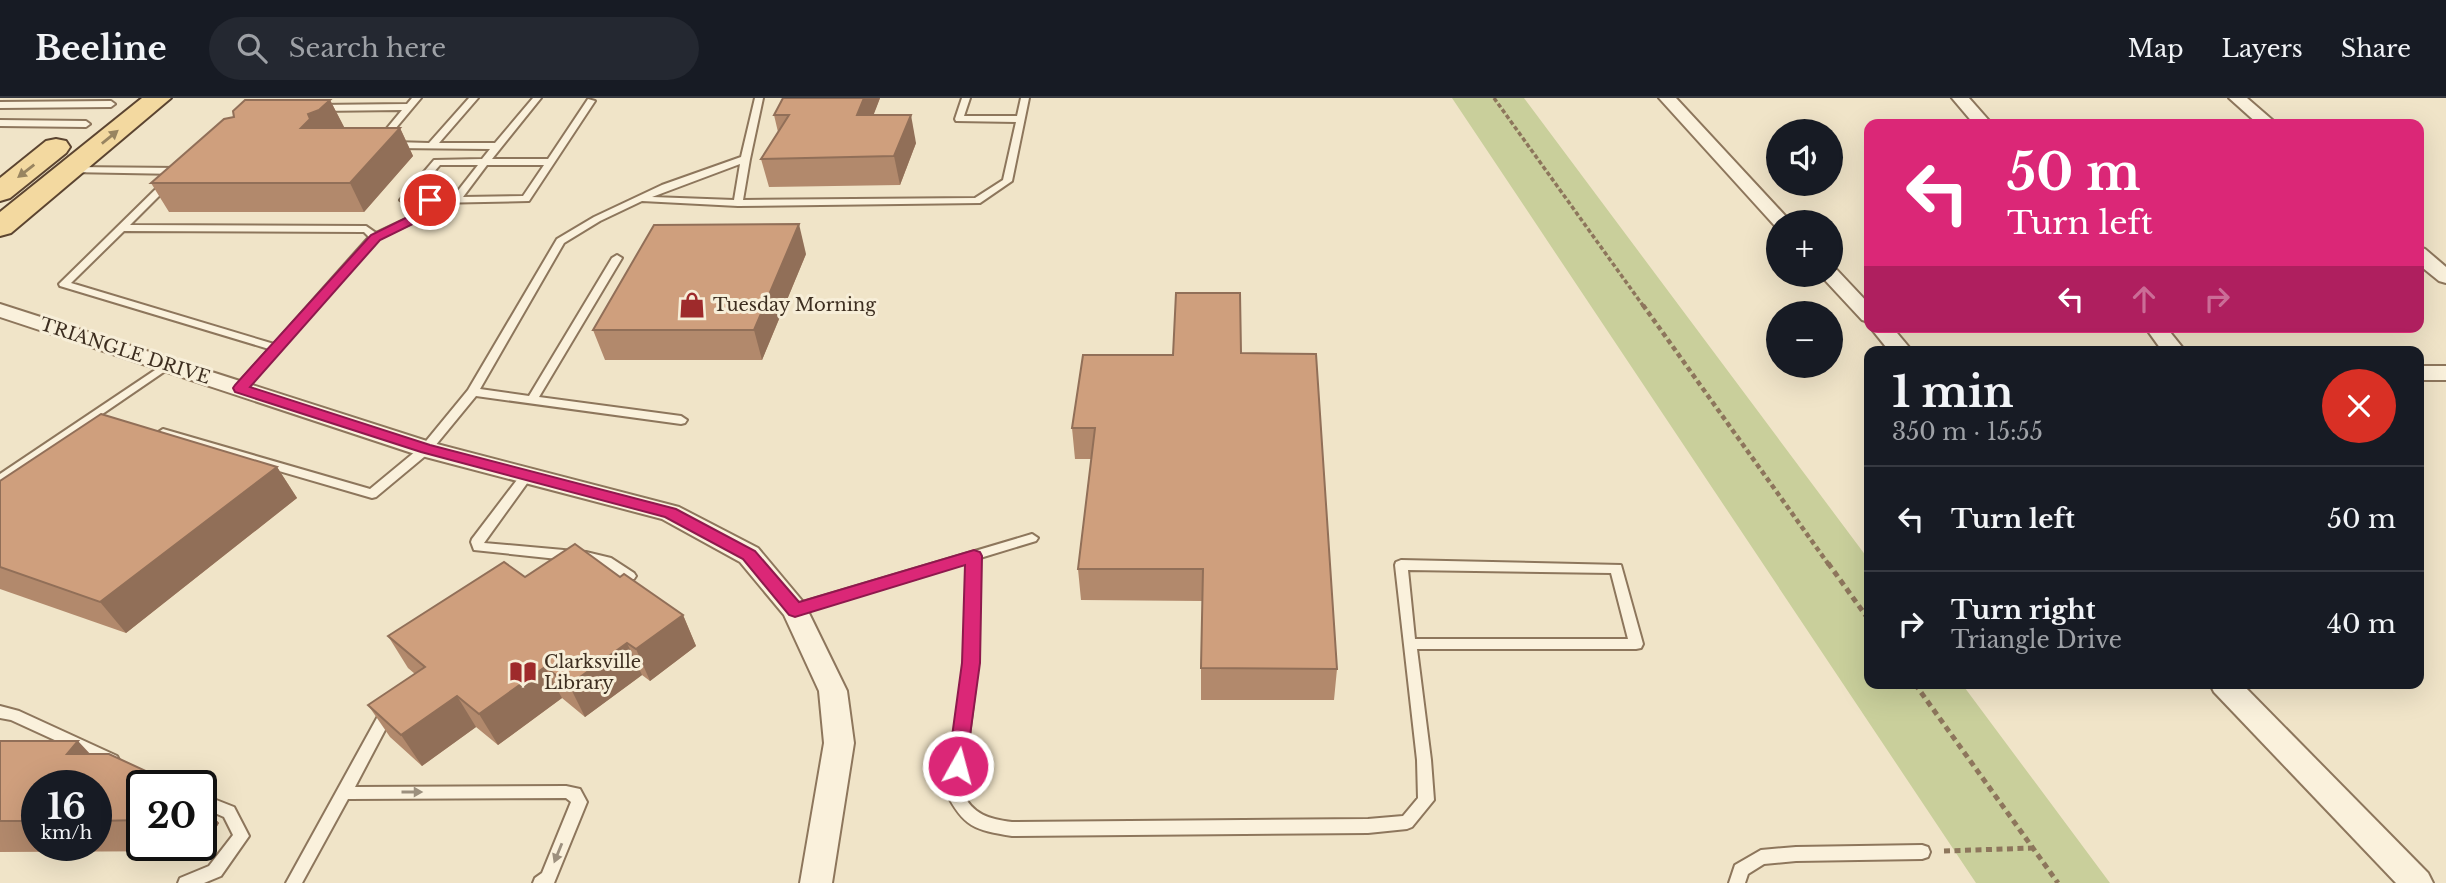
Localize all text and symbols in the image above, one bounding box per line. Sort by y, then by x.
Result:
search box [209,17,699,80]
text: Beeline [35,28,167,69]
icon: search [233,29,271,67]
text: Search here [289,32,446,64]
text: Map [2128,34,2184,63]
text: Layers [2222,34,2303,63]
text: Share [2341,34,2411,63]
map controls [1766,119,1843,378]
button: sound [1766,119,1843,196]
one-way arrow [100,130,118,145]
text: 50 m [2007,142,2140,203]
icon: left [1892,147,1983,238]
one-way arrow [18,163,36,178]
pin [400,170,460,230]
icon: arrive [411,181,449,219]
text: Turn left [2007,203,2153,243]
button: + [1766,210,1843,287]
icon: left [2052,280,2090,318]
icon: ahead [2125,280,2163,318]
icon: right [2198,280,2236,318]
shop icon: Tuesday Morning [677,290,707,320]
place label: Tuesday Morning [713,294,876,316]
button: − [1766,301,1843,378]
street label: TRIANGLE DRIVE [37,313,213,389]
text: 1 min [1892,366,2014,418]
button: close [2322,369,2396,443]
text: 350 m · 15:55 [1892,418,2043,446]
icon: left [1892,500,1930,538]
text: Turn left [1951,503,2075,535]
text: 50 m [2327,503,2396,535]
text: Turn right [1951,594,2096,626]
icon: right [1892,605,1930,643]
text: 40 m [2327,608,2396,640]
text: Triangle Drive [1951,626,2122,654]
place label: Clarksville Library [544,651,641,694]
library icon: Clarksville Library [508,657,538,687]
position arrow [921,729,995,803]
speed limit sign: 20 [126,770,217,861]
text: 16 [47,785,86,828]
one-way arrow [401,787,423,798]
text: km/h [41,822,92,844]
one-way arrow [552,843,563,864]

